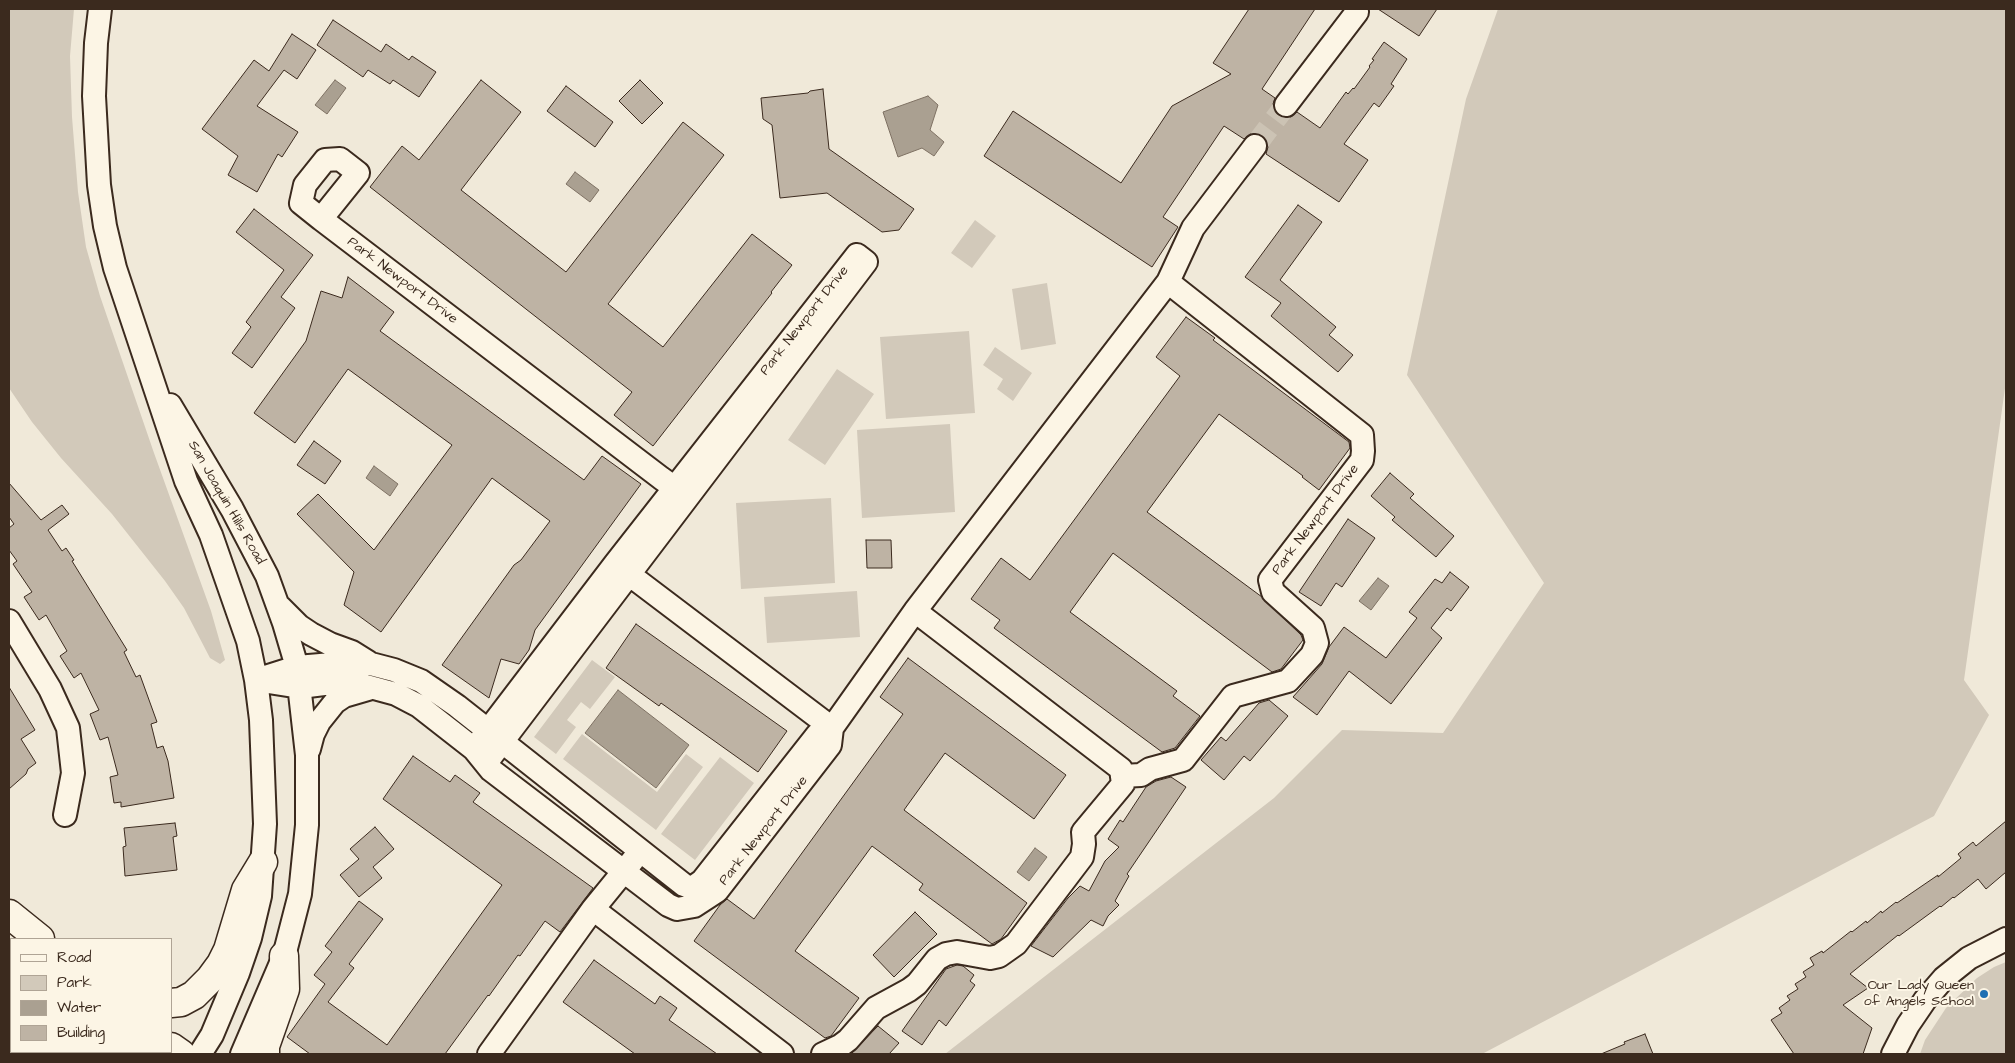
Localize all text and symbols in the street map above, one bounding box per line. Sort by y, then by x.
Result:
street label: Park Newport Drive [343,234,461,328]
street label: Park Newport Drive [757,263,853,379]
street label: San Joaquin Hills Road [184,438,268,568]
street label: Park Newport Drive [1269,461,1363,579]
street label: Park Newport Drive [716,773,812,889]
legend [10,938,172,1053]
text: Road [57,947,91,968]
text: Park [57,972,92,993]
place label: Our Lady Queen of Angels School [1864,978,1974,1010]
marker: Our Lady Queen of Angels School [1978,988,1990,1000]
text: Water [57,997,101,1018]
text: Building [57,1022,105,1043]

